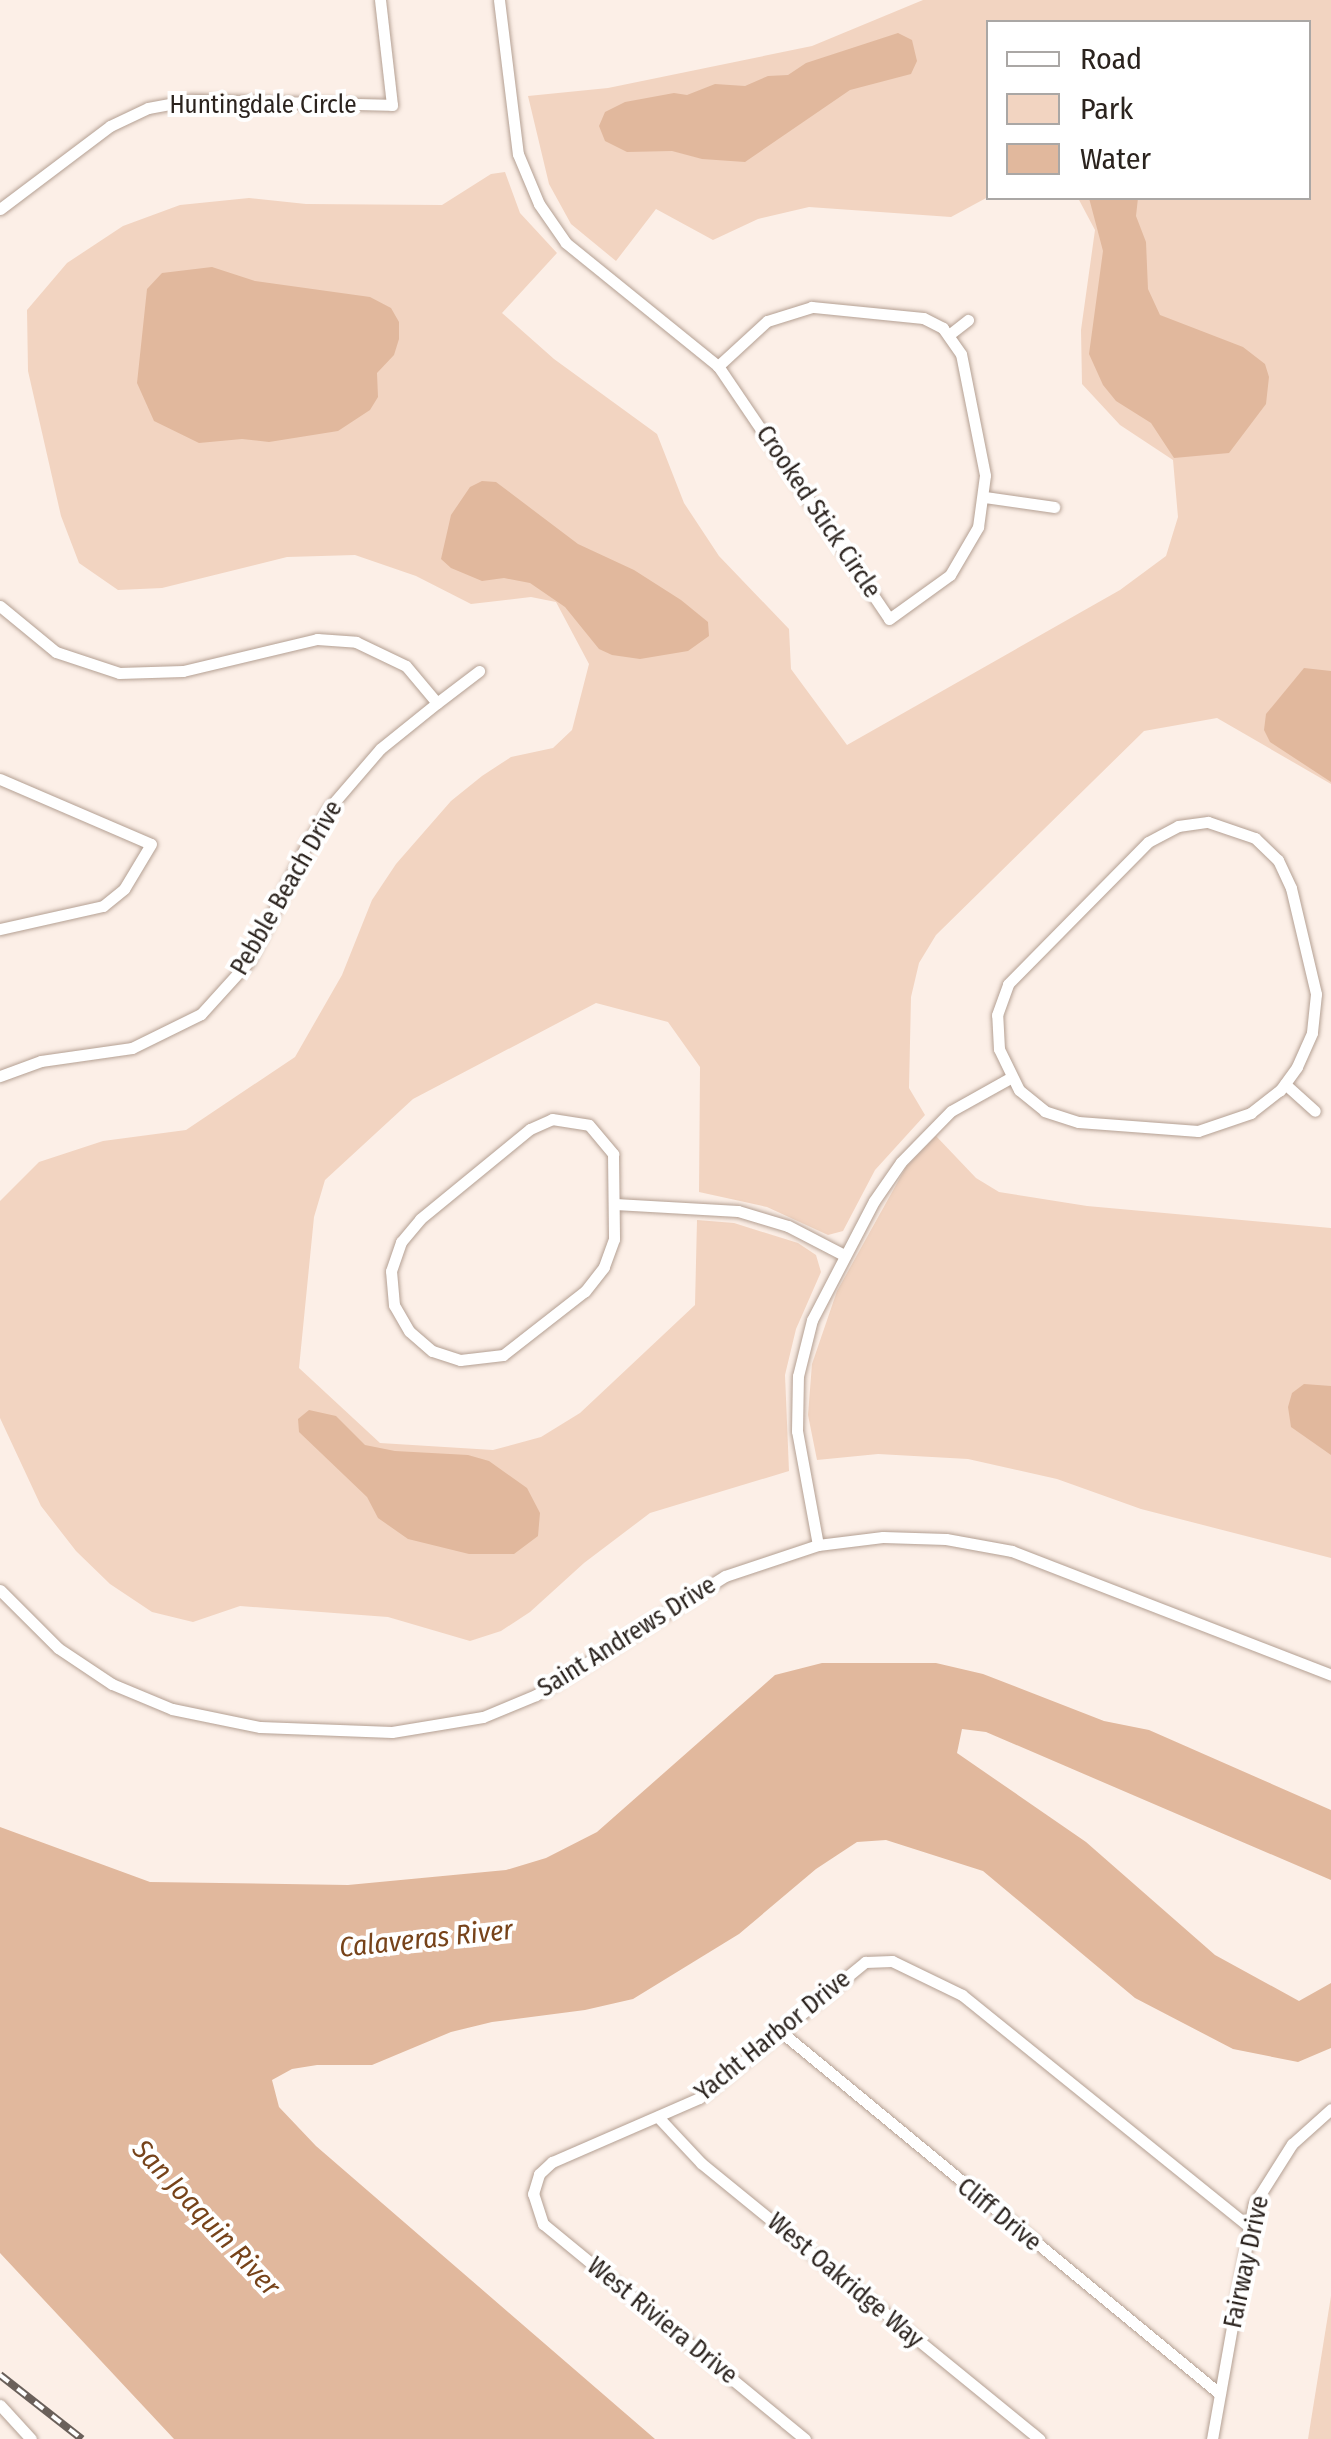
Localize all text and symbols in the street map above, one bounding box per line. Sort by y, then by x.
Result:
legend [986,20,1311,200]
text: Road [1080,41,1142,77]
street label: Huntingdale Circle [169,90,357,120]
text: Park [1080,91,1133,127]
text: Water [1080,141,1151,177]
street label: Crooked Stick Circle [749,420,887,604]
street label: Pebble Beach Drive [225,795,349,981]
street label: Saint Andrews Drive [532,1570,722,1704]
water label: Calaveras River [337,1913,515,1965]
street label: Yacht Harbor Drive [689,1964,857,2108]
water label: San Joaquin River [125,2133,287,2303]
street label: Cliff Drive [951,2172,1047,2258]
street label: Fairway Drive [1218,2193,1276,2331]
street label: West Oakridge Way [761,2207,929,2355]
street label: West Riviera Drive [581,2251,743,2391]

